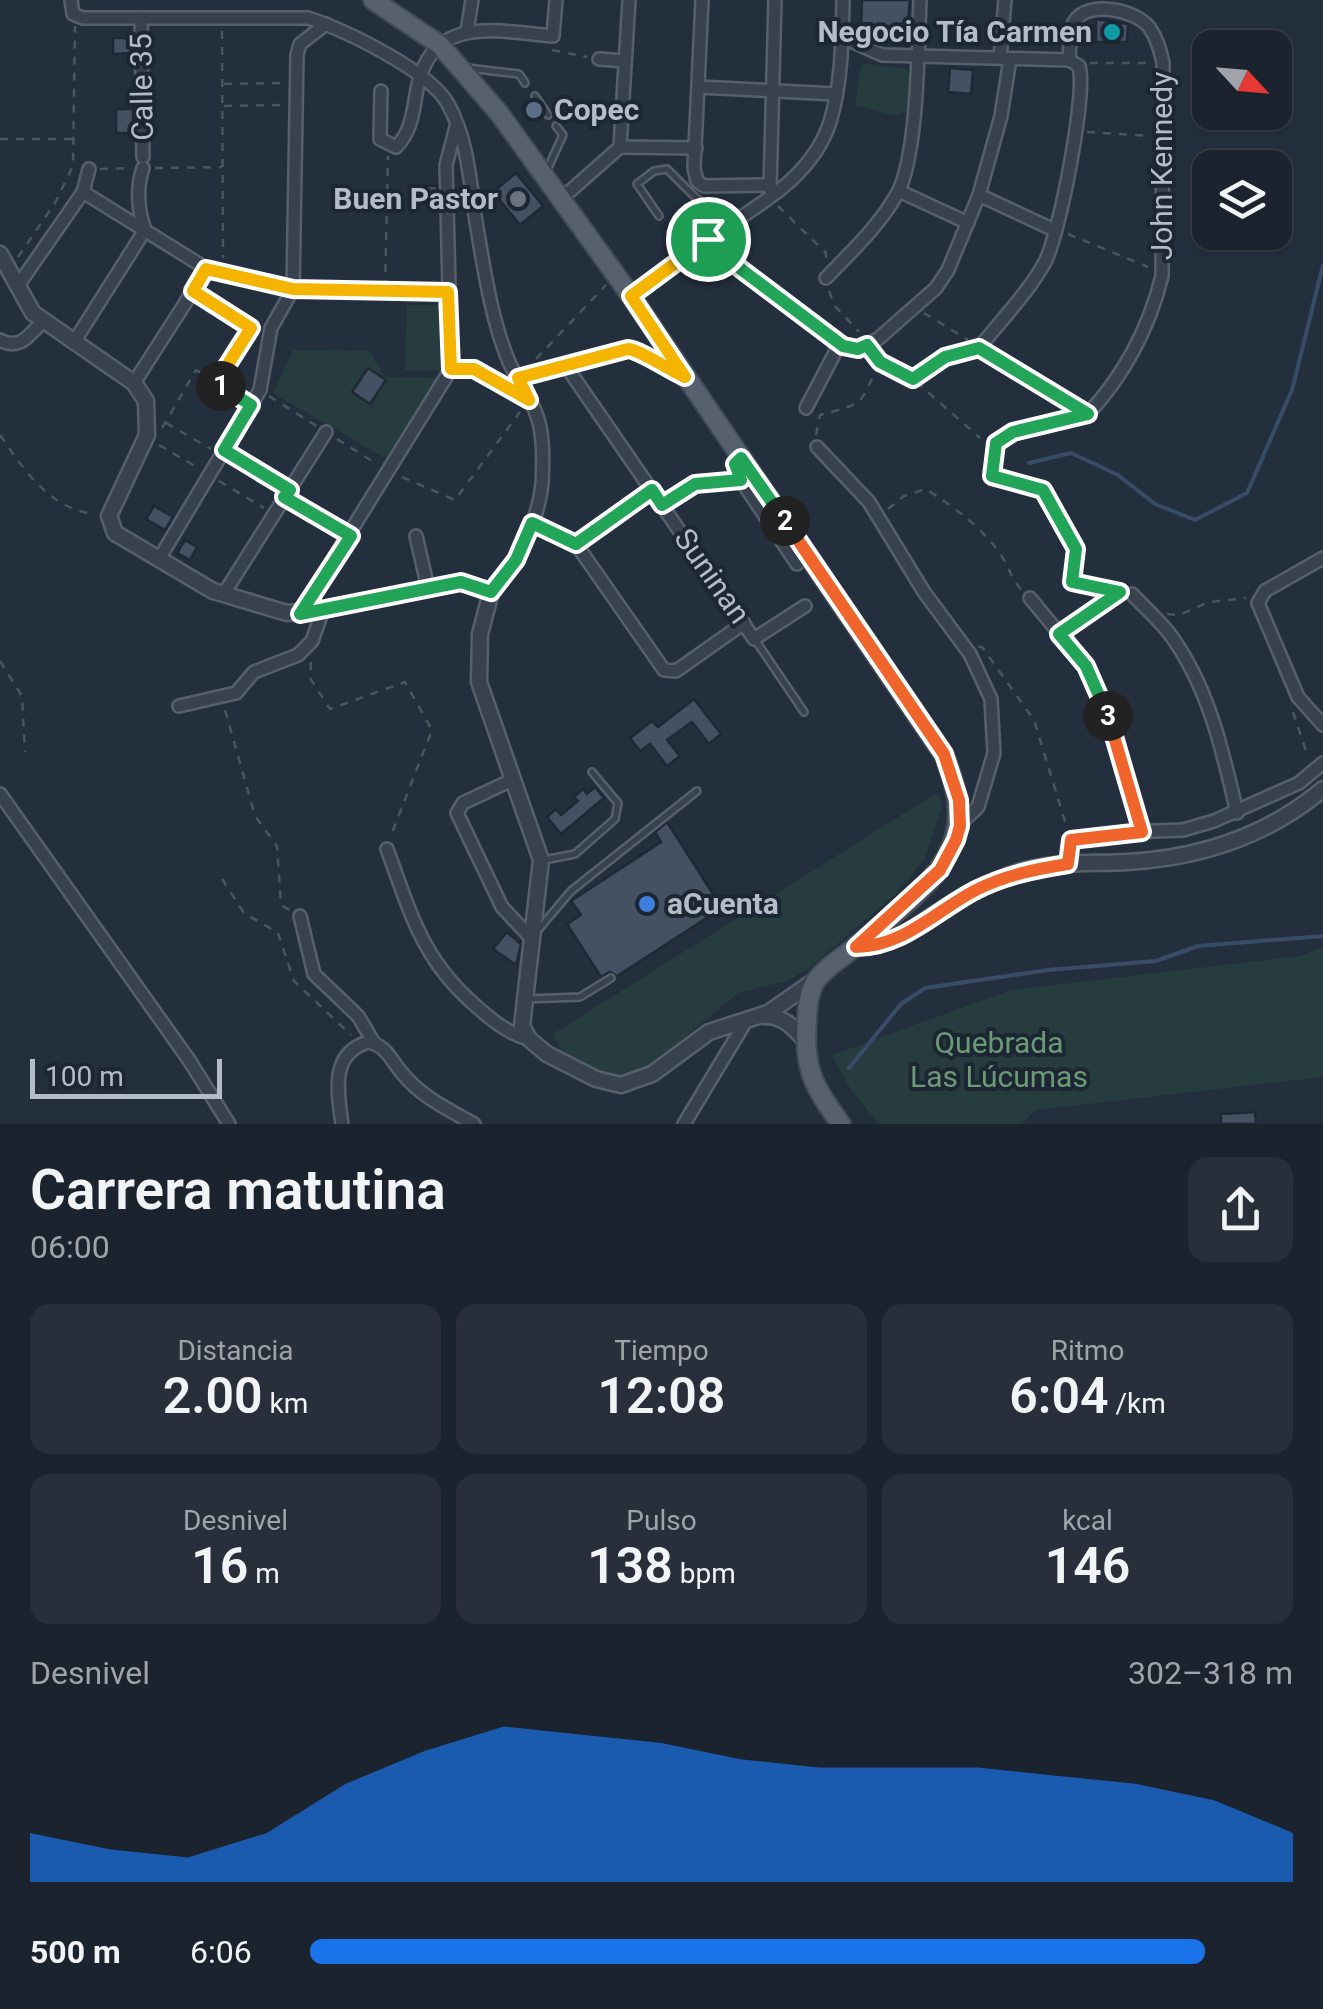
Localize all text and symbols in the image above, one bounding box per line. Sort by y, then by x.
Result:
place label: Negocio Tía Carmen [817,14,1092,49]
marker: Negocio Tía Carmen [1101,21,1123,43]
north arrow [1192,30,1292,130]
map controls [1192,30,1292,250]
street label: Calle 35 [123,33,160,141]
street label: John Kennedy [1144,72,1179,260]
place label: Copec [554,92,639,127]
marker: Copec [523,99,545,121]
button: layers [1192,150,1292,250]
place label: Buen Pastor [333,181,498,216]
marker: Buen Pastor [507,188,529,210]
pin [666,197,751,282]
icon: arrive [681,212,736,267]
pin: 1 [196,361,246,411]
text: 1 [213,369,229,402]
pin: 2 [760,496,810,546]
text: 2 [777,504,793,537]
street label: Suninan [667,522,758,630]
pin: 3 [1083,691,1133,741]
text: 3 [1100,699,1116,732]
place label: aCuenta [667,886,779,921]
marker: aCuenta [636,893,658,915]
park label: Quebrada Las Lúcumas [910,1025,1088,1094]
scale bar [30,1054,222,1098]
text: 100 m [45,1060,124,1093]
button: share [1188,1157,1293,1262]
text: Carrera matutina [30,1158,446,1222]
text: 06:00 [30,1228,110,1266]
text: Distancia [177,1334,294,1367]
text: Tiempo [614,1334,709,1367]
text: Ritmo [1051,1334,1124,1367]
text: 2.00 [163,1367,263,1425]
text: 12:08 [598,1367,725,1425]
text: 6:04 [1009,1367,1109,1425]
text: km [263,1387,308,1420]
text: /km [1109,1387,1166,1420]
text: Desnivel [183,1504,288,1537]
text: Pulso [626,1504,697,1537]
text: kcal [1062,1504,1113,1537]
text: 16 [191,1537,248,1595]
text: 138 [587,1537,673,1595]
text: 146 [1045,1537,1130,1595]
text: m [248,1557,280,1590]
text: bpm [673,1557,736,1590]
text: Desnivel [30,1654,150,1692]
text: 302–318 m [1128,1654,1293,1692]
text: 500 m [30,1933,121,1971]
text: 6:06 [190,1933,252,1971]

